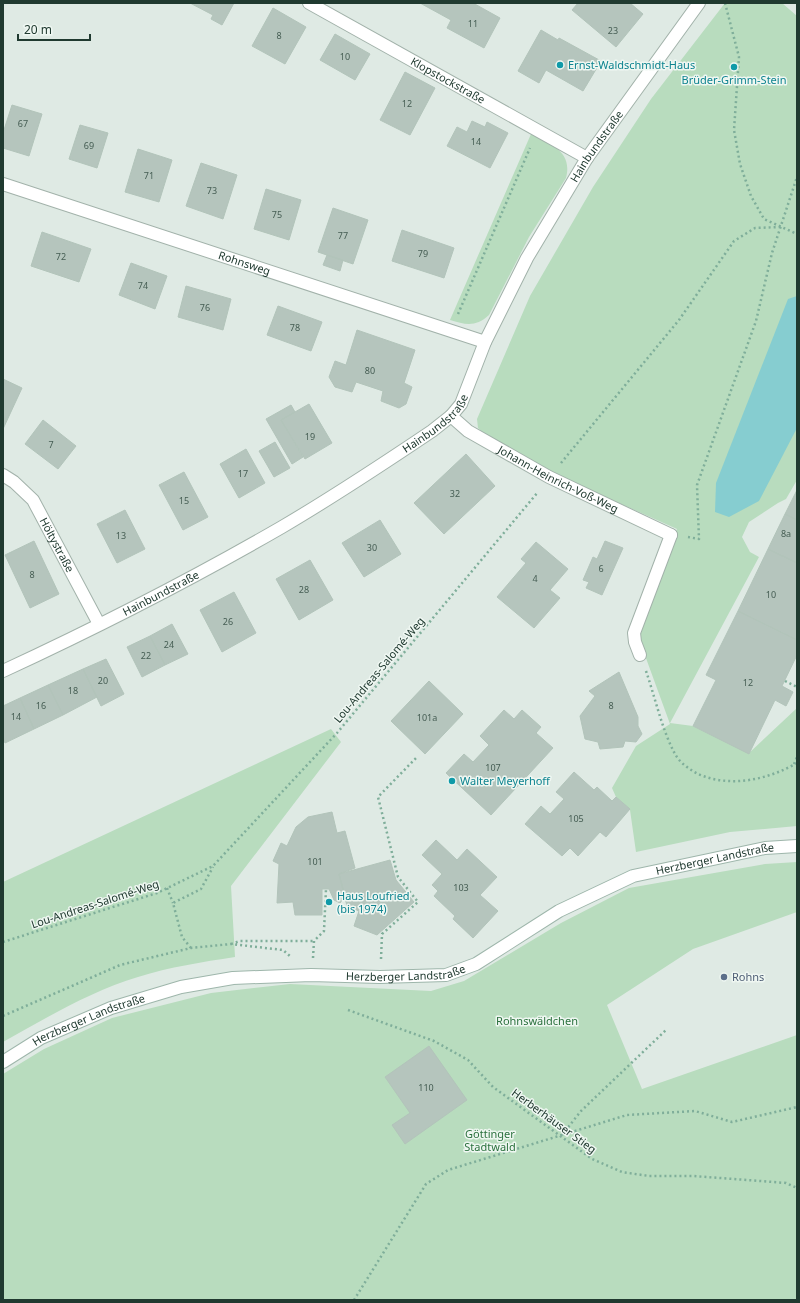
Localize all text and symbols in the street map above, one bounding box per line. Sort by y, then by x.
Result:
scale bar [18,16,90,42]
house number: 11 [468,17,478,30]
text: 20 m [24,21,52,38]
house number: 23 [608,24,618,37]
house number: 8 [276,29,282,42]
house number: 10 [340,50,350,63]
street label: Klopstockstraße [408,53,488,107]
place label: Ernst-Waldschmidt-Haus [568,57,695,72]
marker: Ernst-Waldschmidt-Haus [555,60,565,70]
marker: Brüder-Grimm-Stein [729,62,739,72]
place label: Brüder-Grimm-Stein [682,72,786,87]
house number: 12 [402,97,412,110]
street label: Hainbundstraße [566,107,626,185]
house number: 67 [18,117,28,130]
house number: 14 [471,135,481,148]
house number: 69 [84,139,94,152]
house number: 71 [144,169,154,182]
house number: 73 [207,184,217,197]
house number: 75 [272,208,282,221]
house number: 77 [338,229,348,242]
street label: Rohnsweg [217,247,273,278]
house number: 79 [418,247,428,260]
house number: 72 [56,250,66,263]
house number: 74 [138,279,148,292]
house number: 76 [200,301,210,314]
house number: 78 [290,321,300,334]
house number: 80 [365,364,375,377]
street label: Hainbundstraße [399,392,471,456]
house number: 19 [305,430,315,443]
house number: 7 [48,438,54,451]
street label: Johann-Heinrich-Voß-Weg [495,441,621,516]
house number: 17 [238,467,248,480]
house number: 32 [450,487,460,500]
house number: 15 [179,494,189,507]
street label: Höltystraße [37,515,78,575]
house number: 8a [781,527,791,540]
house number: 13 [116,529,126,542]
house number: 30 [367,541,377,554]
house number: 6 [598,562,604,575]
street label: Hainbundstraße [120,567,201,619]
house number: 8 [29,568,35,581]
house number: 4 [532,572,538,585]
house number: 28 [299,583,309,596]
house number: 10 [766,588,776,601]
street label: Lou-Andreas-Salomé-Weg [330,614,427,726]
house number: 26 [223,615,233,628]
house number: 24 [164,638,174,651]
house number: 22 [141,649,151,662]
house number: 20 [98,674,108,687]
house number: 12 [743,676,753,689]
house number: 18 [68,684,78,697]
house number: 16 [36,699,46,712]
house number: 8 [608,699,614,712]
house number: 14 [11,710,21,723]
house number: 101a [417,711,437,724]
house number: 107 [485,761,501,774]
place label: Walter Meyerhoff [460,773,551,788]
marker: Walter Meyerhoff [447,776,457,786]
house number: 105 [568,812,584,825]
street label: Herzberger Landstraße [654,839,774,878]
house number: 101 [307,855,323,868]
street label: Lou-Andreas-Salomé-Weg [29,876,161,931]
house number: 103 [453,881,469,894]
place label: Haus Loufried (bis 1974) [337,888,410,916]
marker: Haus Loufried (bis 1974) [324,897,334,907]
street label: Herzberger Landstraße [346,961,467,984]
place label: Rohns [732,969,764,984]
marker: Rohns [719,972,729,982]
street label: Herzberger Landstraße [29,990,147,1049]
park label: Rohnswäldchen [496,1013,578,1028]
house number: 110 [418,1081,434,1094]
street label: Herberhäuser Stieg [509,1085,600,1156]
park label: Göttinger Stadtwald [464,1126,516,1154]

